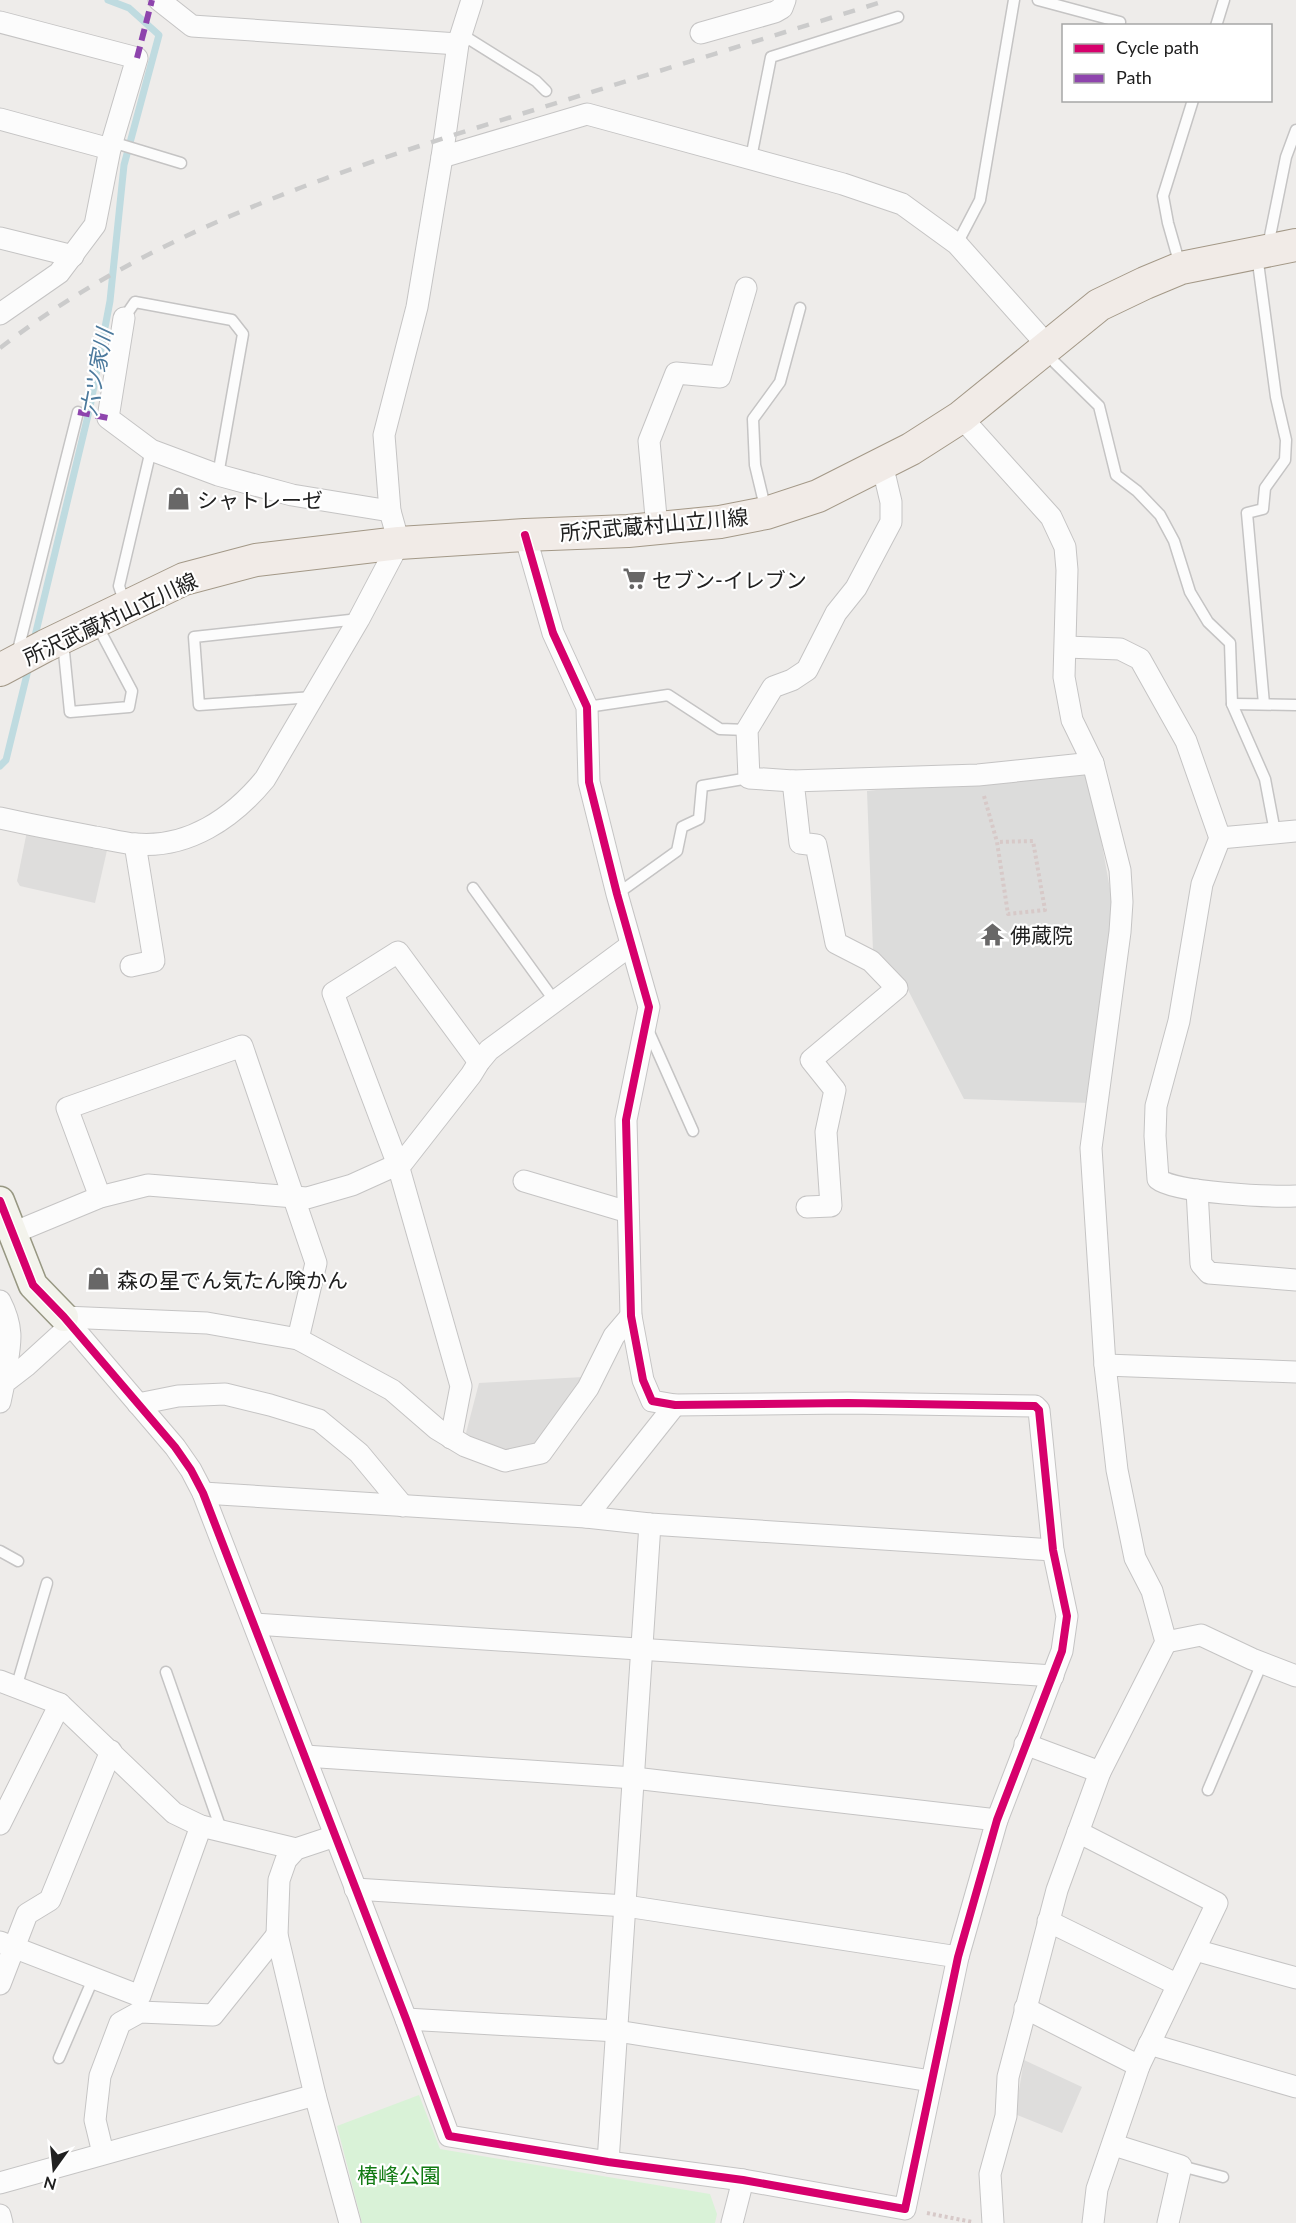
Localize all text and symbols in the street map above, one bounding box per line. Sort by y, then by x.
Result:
legend [1062,24,1272,102]
text: Cycle path [1116,36,1199,58]
text: Path [1116,66,1152,88]
water label: 六ツ家川 [74,324,118,418]
shop icon: シャトレーゼ [166,486,192,512]
place label: シャトレーゼ [197,487,323,512]
street label: 所沢武蔵村山立川線 [559,503,749,545]
supermarket icon: セブン-イレブン [621,566,647,592]
street label: 所沢武蔵村山立川線 [19,567,201,669]
place label: セブン-イレブン [652,567,807,592]
temple icon: 佛蔵院 [979,921,1005,947]
place label: 佛蔵院 [1010,922,1073,947]
shop icon: 森の星でん気たん険かん [86,1266,112,1292]
place label: 森の星でん気たん険かん [117,1267,348,1292]
north arrow [24,2139,84,2199]
park label: 椿峰公園 [357,2162,441,2187]
text: N [42,2173,58,2195]

